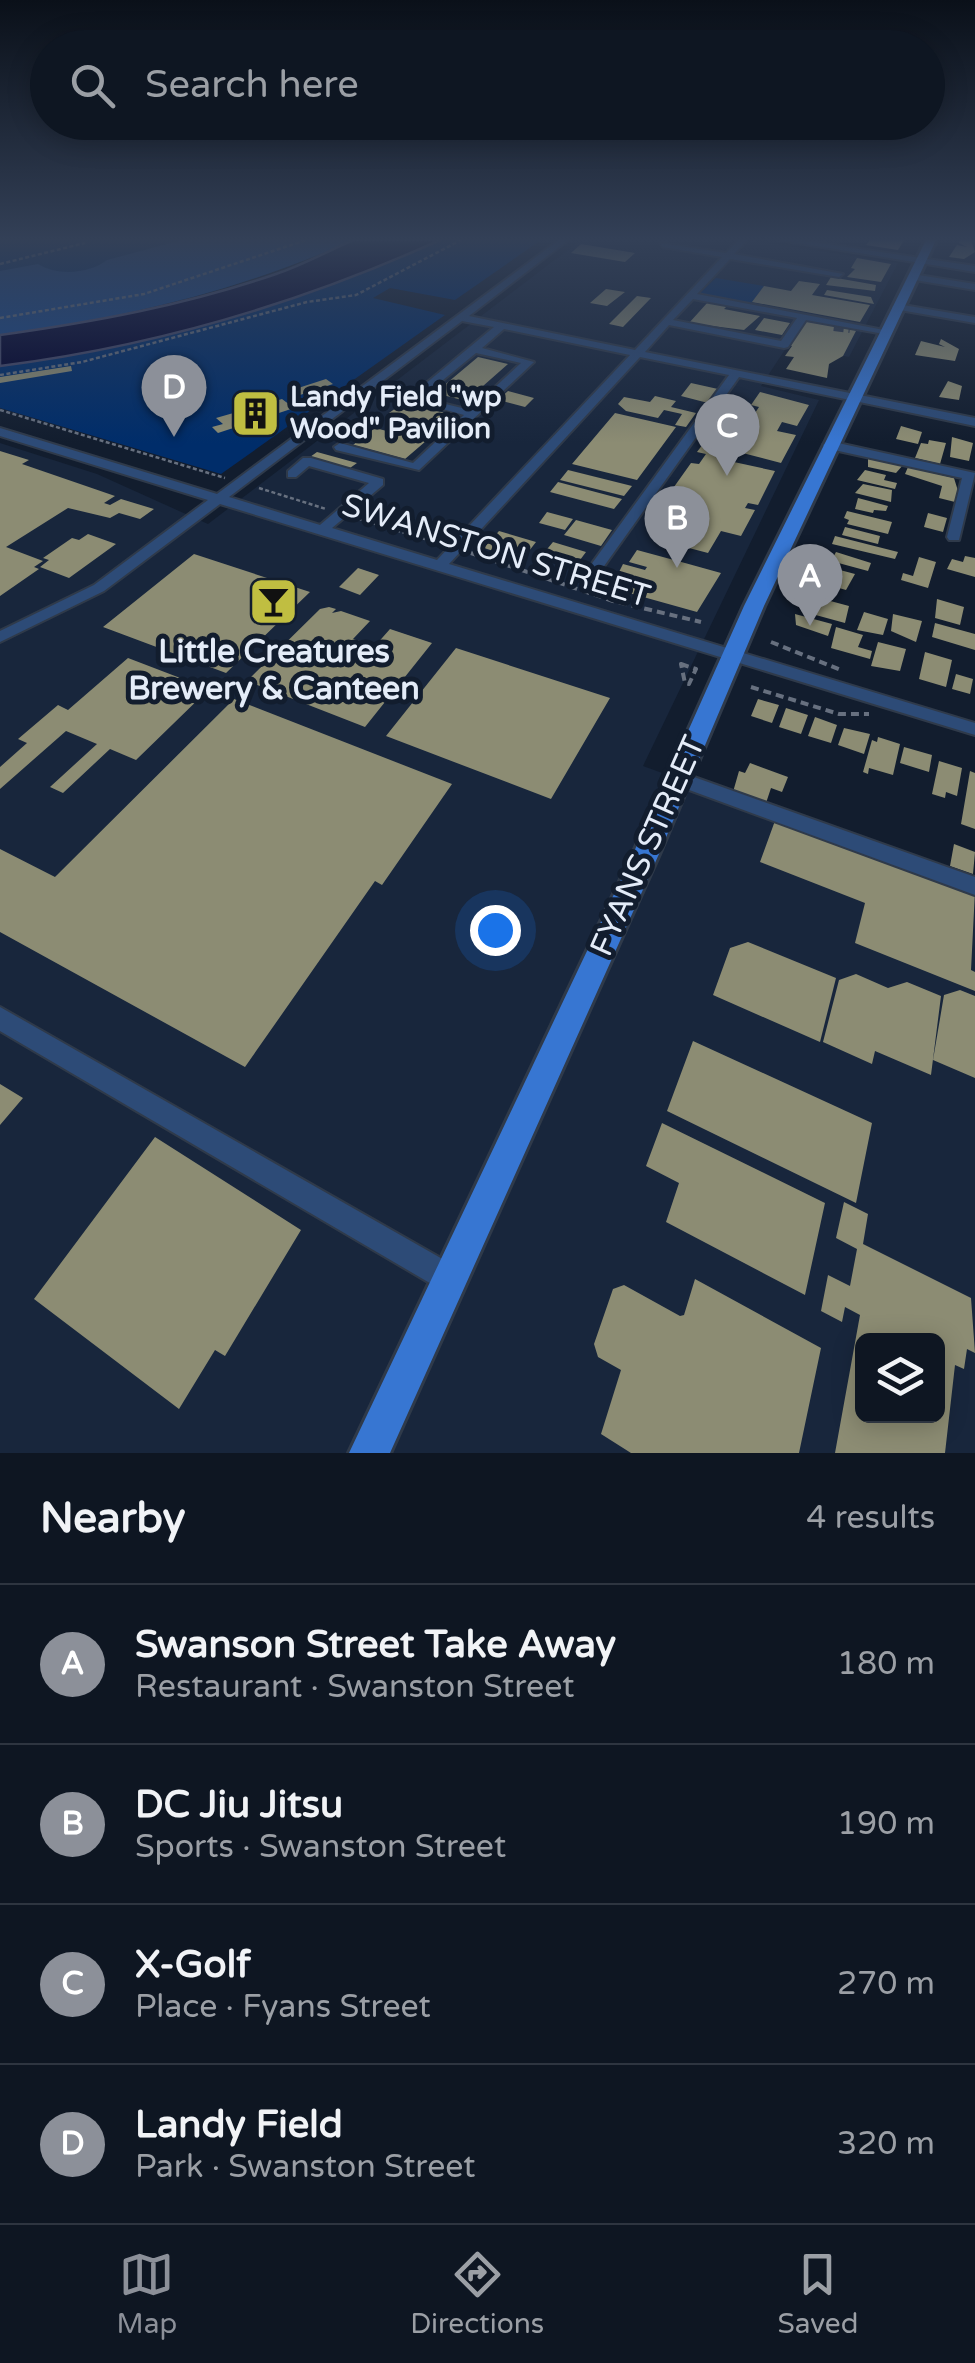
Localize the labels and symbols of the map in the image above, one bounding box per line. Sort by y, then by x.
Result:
pin: D [142,354,206,437]
place label: Landy Field "wp Wood" Pavilion [290,380,502,446]
building icon: Landy Field "wp Wood" Pavilion [229,387,281,439]
pin: C [694,394,760,476]
street label: SWANSTON STREET [337,486,655,616]
pin: B [644,486,710,568]
pin: A [778,544,842,626]
bar icon: Little Creatures Brewery & Canteen [248,576,300,628]
place label: Little Creatures Brewery & Canteen [128,633,420,708]
street label: FYANS STREET [583,730,714,962]
your location [470,905,521,956]

